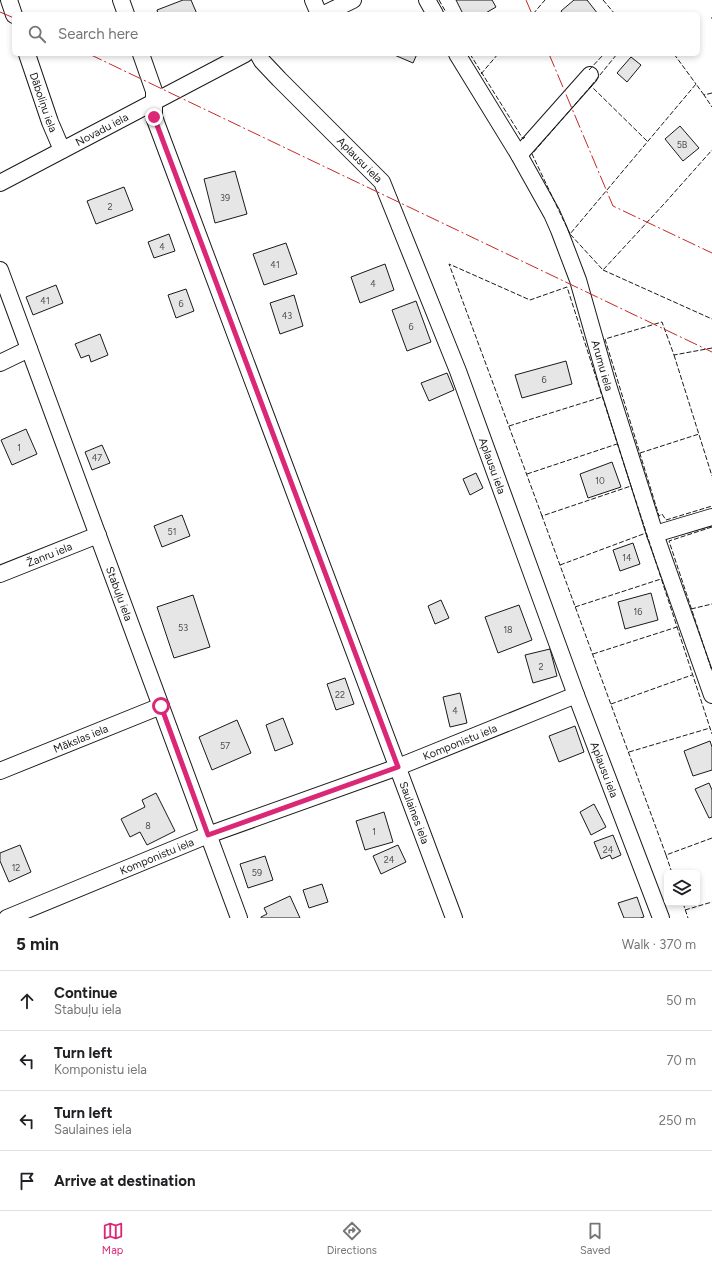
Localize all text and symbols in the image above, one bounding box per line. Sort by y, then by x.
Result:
search box [12,12,700,56]
icon: search [26,23,48,45]
text: Search here [58,25,138,43]
street label: Dāboliņu iela [27,71,60,134]
route end [145,108,163,126]
street label: Novadu iela [73,110,130,149]
street label: Aplausu iela [334,134,385,185]
house number: 5B [677,139,688,150]
house number: 39 [220,192,230,203]
house number: 2 [107,201,113,212]
house number: 4 [159,241,165,252]
house number: 41 [270,259,280,270]
house number: 4 [370,278,376,289]
house number: 41 [40,295,50,306]
house number: 6 [178,298,184,309]
house number: 43 [282,310,292,321]
house number: 6 [408,321,414,332]
street label: Arumu iela [589,339,616,393]
house number: 6 [541,374,547,385]
street label: Aplausu iela [476,436,509,496]
house number: 1 [17,442,21,453]
house number: 47 [92,452,102,463]
house number: 10 [595,475,605,486]
house number: 51 [168,526,176,537]
street label: Žanru iela [24,539,74,569]
house number: 14 [622,552,632,563]
street label: Stabuļu iela [103,565,135,623]
house number: 16 [634,606,642,617]
house number: 53 [178,622,188,633]
house number: 18 [503,624,513,635]
house number: 2 [538,661,544,672]
house number: 22 [335,689,345,700]
route start [152,697,170,715]
house number: 4 [452,705,458,716]
street label: Komponistu iela [421,721,499,763]
street label: Mākslas iela [51,722,110,755]
house number: 57 [220,740,230,751]
street label: Aplausu iela [588,740,621,800]
street label: Saulaines iela [397,780,432,846]
house number: 8 [145,820,151,831]
house number: 1 [372,826,376,837]
street label: Komponistu iela [118,835,196,877]
house number: 24 [603,844,614,855]
house number: 24 [384,854,395,865]
house number: 12 [12,862,20,873]
house number: 59 [252,867,262,878]
map controls [664,870,700,906]
button: layers [664,870,700,906]
text: 5 min [16,934,59,954]
text: Walk · 370 m [622,937,696,952]
text: Continue [54,984,117,1002]
icon: ahead [16,990,38,1012]
text: 50 m [666,993,696,1008]
text: Stabuļu iela [54,1002,121,1017]
text: Turn left [54,1044,112,1062]
icon: left [16,1050,38,1072]
text: 70 m [666,1053,696,1068]
text: Komponistu iela [54,1062,147,1077]
text: Turn left [54,1104,112,1122]
icon: left [16,1110,38,1132]
text: 250 m [659,1113,696,1128]
text: Saulaines iela [54,1122,132,1137]
icon: arrive [16,1170,38,1192]
text: Arrive at destination [54,1172,195,1190]
tab: Map [102,1220,124,1257]
tab: Directions [327,1220,377,1257]
tab: Saved [580,1220,610,1257]

